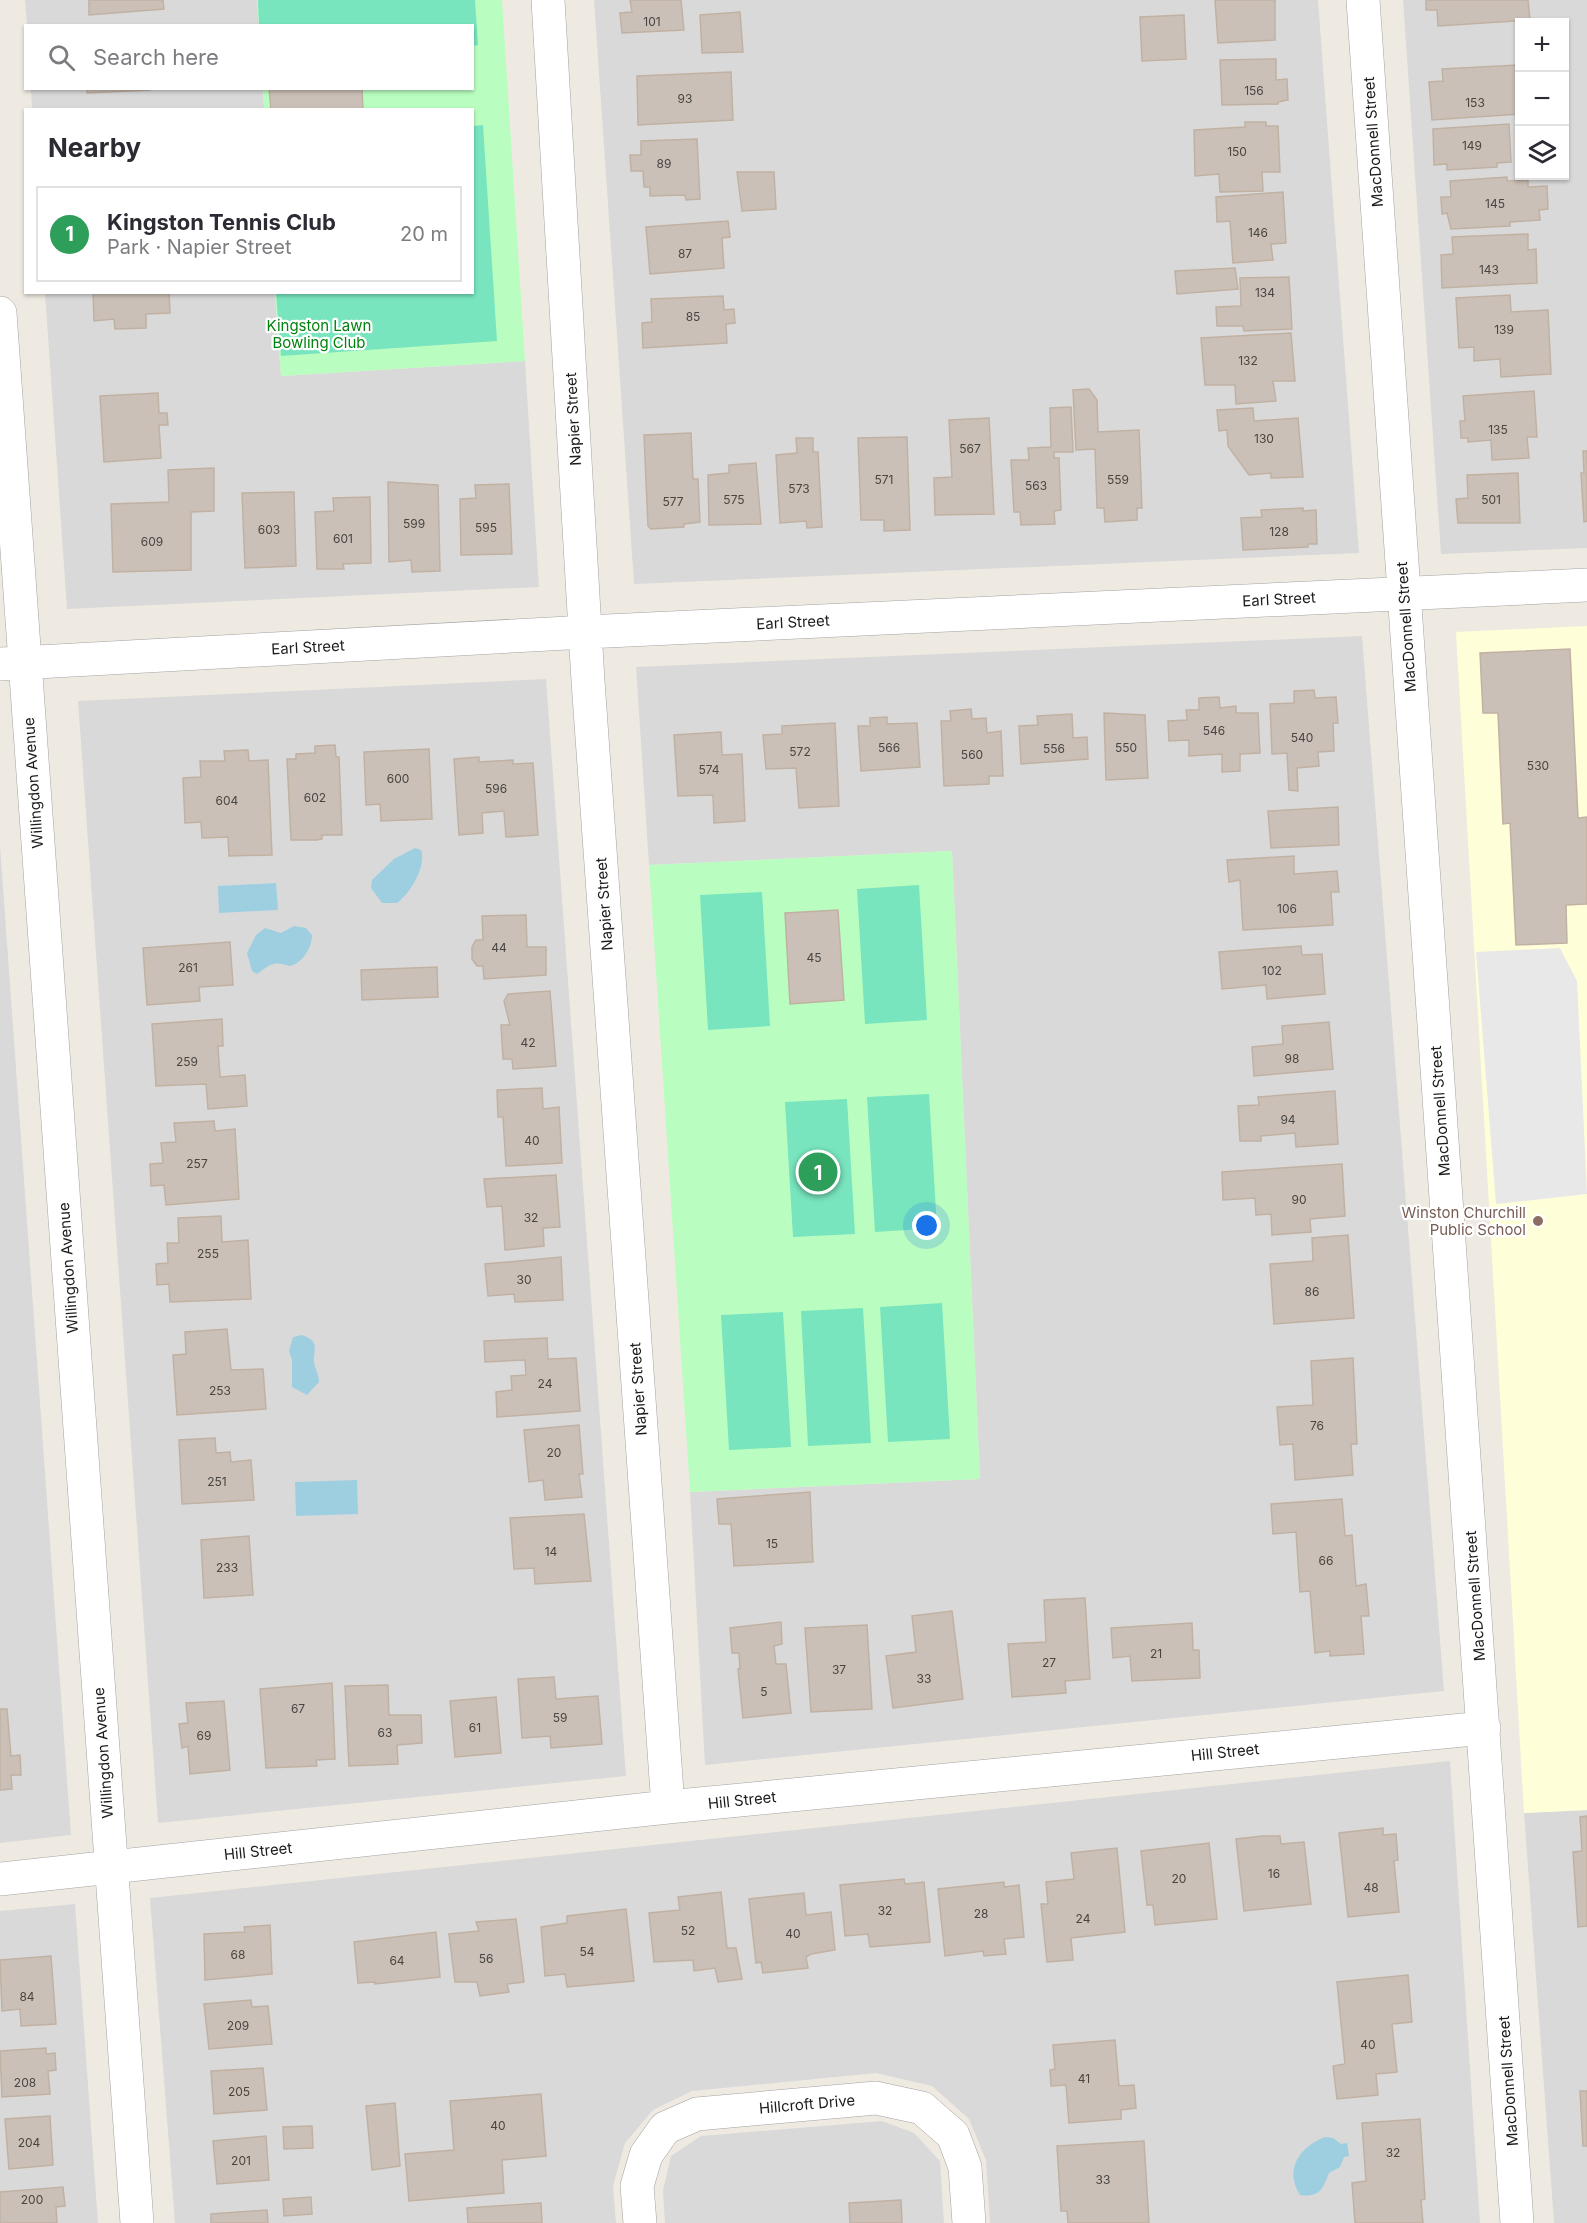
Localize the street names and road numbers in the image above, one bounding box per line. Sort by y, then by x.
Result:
street label: MacDonnell Street [1359,76,1387,208]
street label: Napier Street [561,372,585,466]
street label: MacDonnell Street [1392,561,1420,693]
street label: Earl Street [1242,588,1316,610]
street label: Earl Street [756,611,830,633]
street label: Earl Street [271,636,345,658]
street label: Willingdon Avenue [19,717,47,849]
street label: Napier Street [591,857,617,951]
street label: MacDonnell Street [1426,1045,1454,1177]
street label: Willingdon Avenue [54,1202,82,1334]
street label: Napier Street [625,1342,651,1436]
street label: MacDonnell Street [1461,1530,1489,1662]
street label: Willingdon Avenue [89,1687,117,1819]
street label: Hill Street [1190,1739,1260,1765]
street label: Hill Street [707,1787,777,1813]
street label: Hill Street [223,1838,293,1864]
street label: MacDonnell Street [1494,2015,1522,2147]
street label: Hillcroft Drive [758,2090,856,2118]

